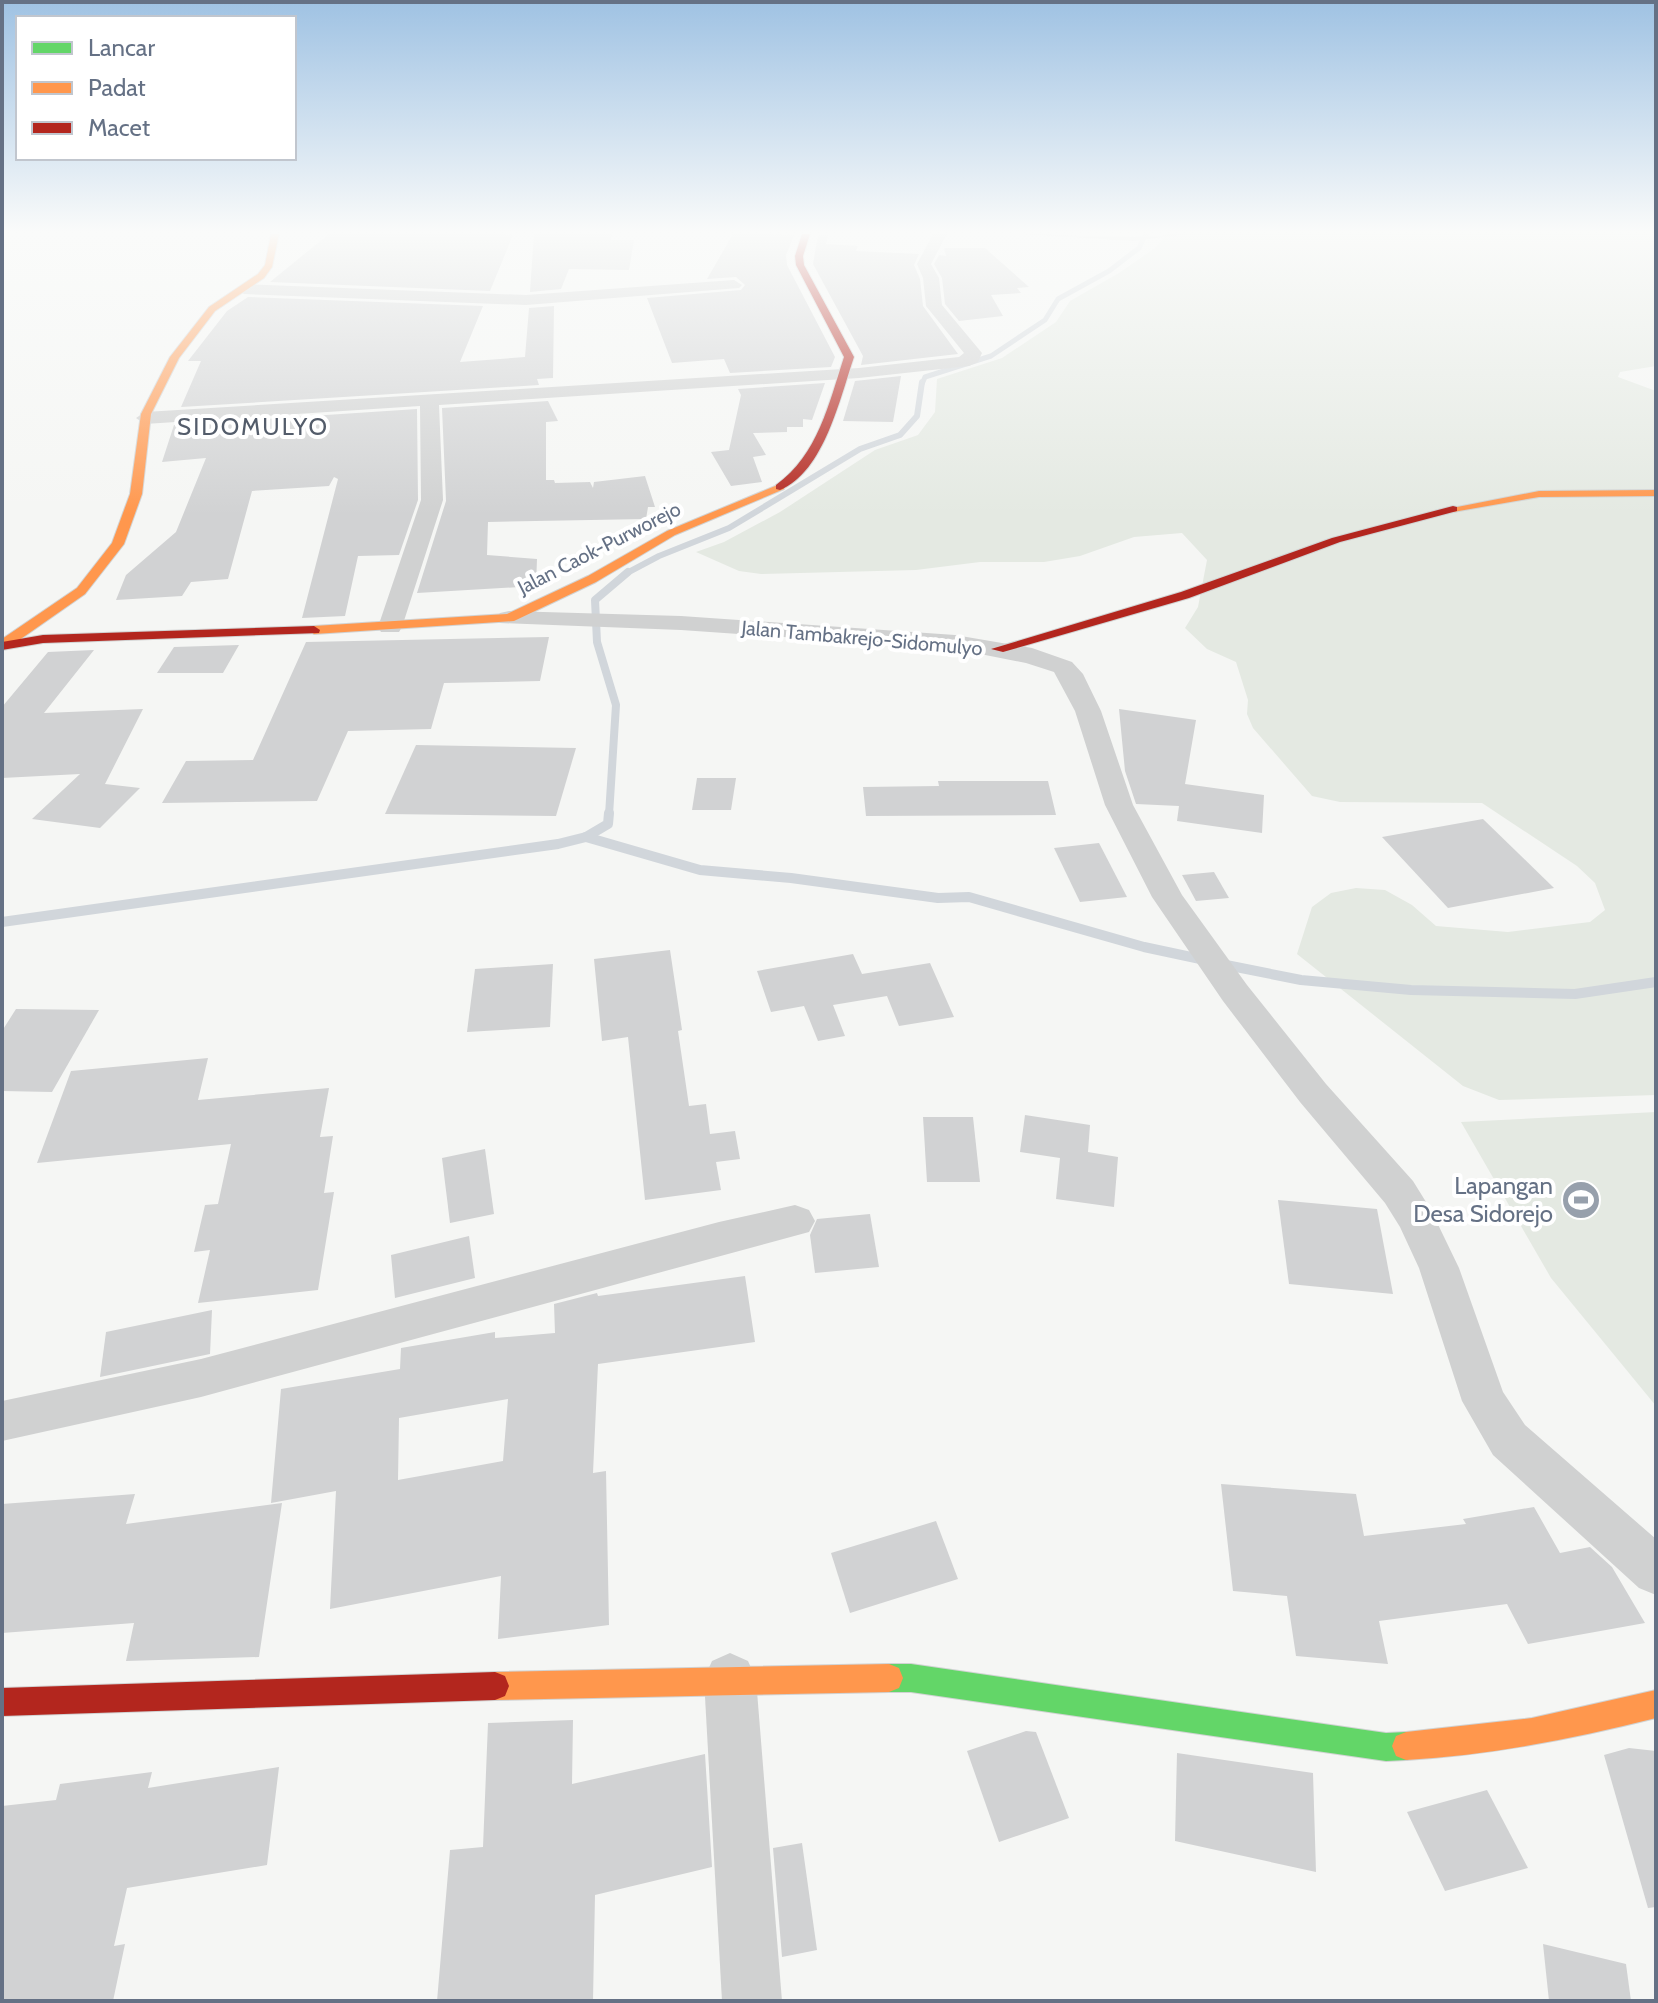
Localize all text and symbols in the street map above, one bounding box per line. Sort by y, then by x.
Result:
legend [16,16,296,160]
text: Lancar [88,33,155,62]
text: Padat [88,73,146,102]
text: Macet [88,113,150,142]
district label: SIDOMULYO [177,412,329,441]
street label: Jalan Caok-Purworejo [513,497,684,600]
street label: Jalan Tambakrejo-Sidomulyo [739,615,984,660]
place label: Lapangan Desa Sidorejo [1413,1171,1553,1228]
sports icon: Lapangan Desa Sidorejo [1560,1179,1602,1221]

